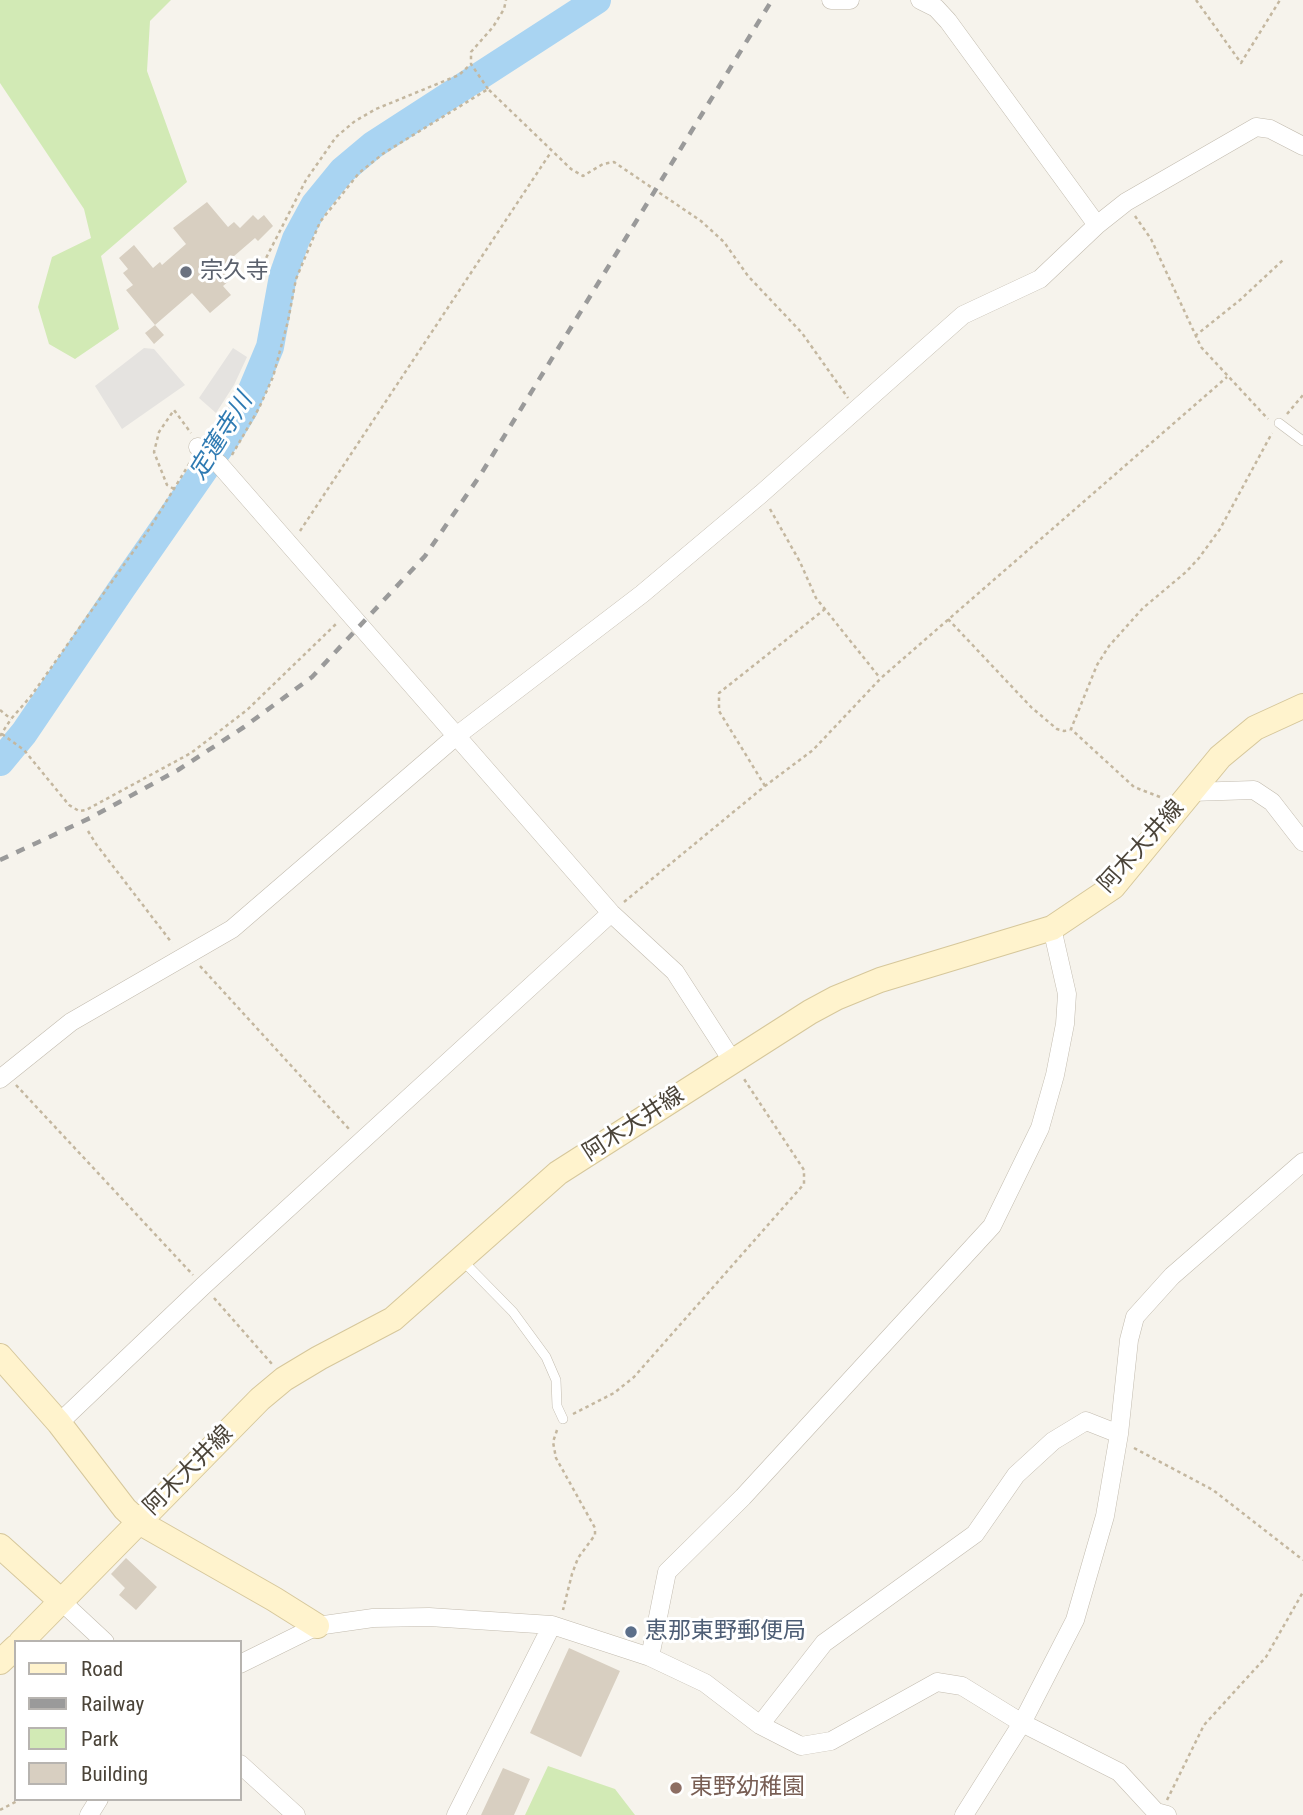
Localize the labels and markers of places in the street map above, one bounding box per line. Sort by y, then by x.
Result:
place label: 宗久寺 [200,258,269,286]
marker: 宗久寺 [178,264,194,280]
place label: 恵那東野郵便局 [645,1618,806,1646]
marker: 恵那東野郵便局 [623,1624,639,1640]
place label: 東野幼稚園 [690,1774,805,1802]
marker: 東野幼稚園 [668,1780,684,1796]

